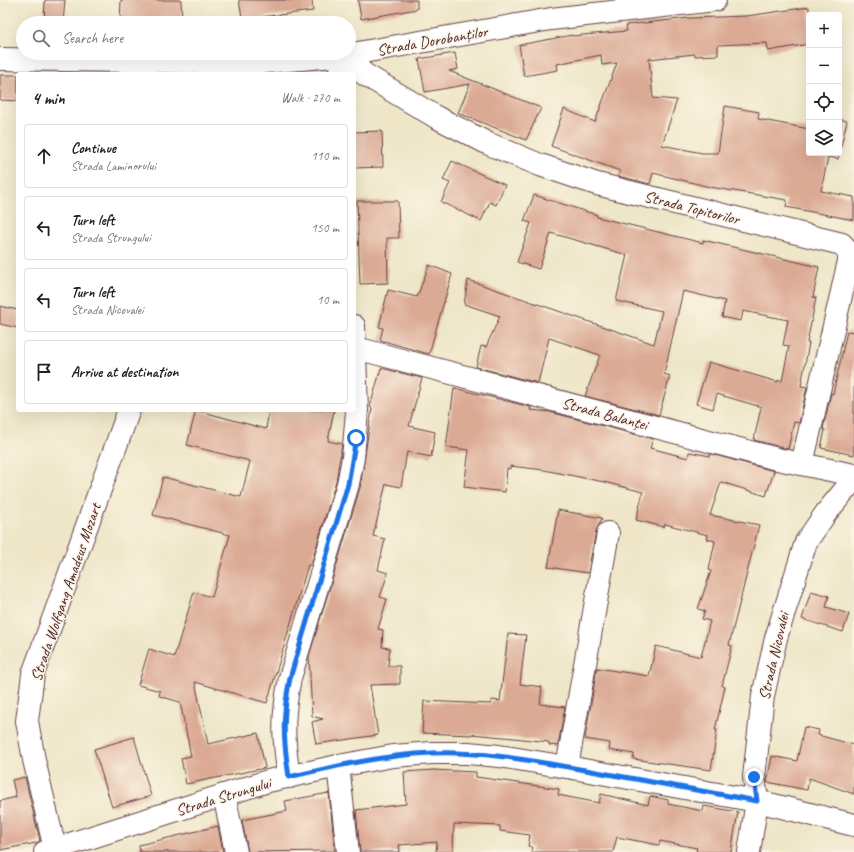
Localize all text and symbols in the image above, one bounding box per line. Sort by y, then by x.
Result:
map controls [806,12,842,156]
button: + [806,12,842,48]
search box [16,16,356,60]
street label: Strada Dorobanților [375,21,490,61]
icon: search [30,27,52,49]
text: Search here [62,29,123,48]
button: − [806,48,842,84]
button: locate [806,84,842,120]
text: 4 min [32,88,65,109]
text: Walk · 270 m [281,90,340,106]
button: layers [806,120,842,156]
text: Continue [71,139,116,158]
icon: ahead [33,145,55,167]
text: 110 m [311,148,339,164]
text: Strada Laminorului [71,158,156,174]
street label: Strada Topitorilor [642,187,743,230]
text: Turn left [71,211,114,230]
icon: left [33,217,55,239]
text: 150 m [311,220,339,236]
text: Strada Strungului [71,230,151,246]
text: Turn left [71,283,114,302]
icon: left [33,289,55,311]
text: 10 m [317,292,339,308]
text: Strada Nicovalei [71,302,144,318]
icon: arrive [33,361,55,383]
text: Arrive at destination [71,363,178,382]
street label: Strada Balanței [560,393,652,436]
route start [347,429,365,447]
street label: Strada Wolfgang Amadeus Mozart [26,499,106,684]
street label: Strada Nicovalei [754,609,794,702]
route end [745,768,763,786]
street label: Strada Strungului [173,772,275,821]

